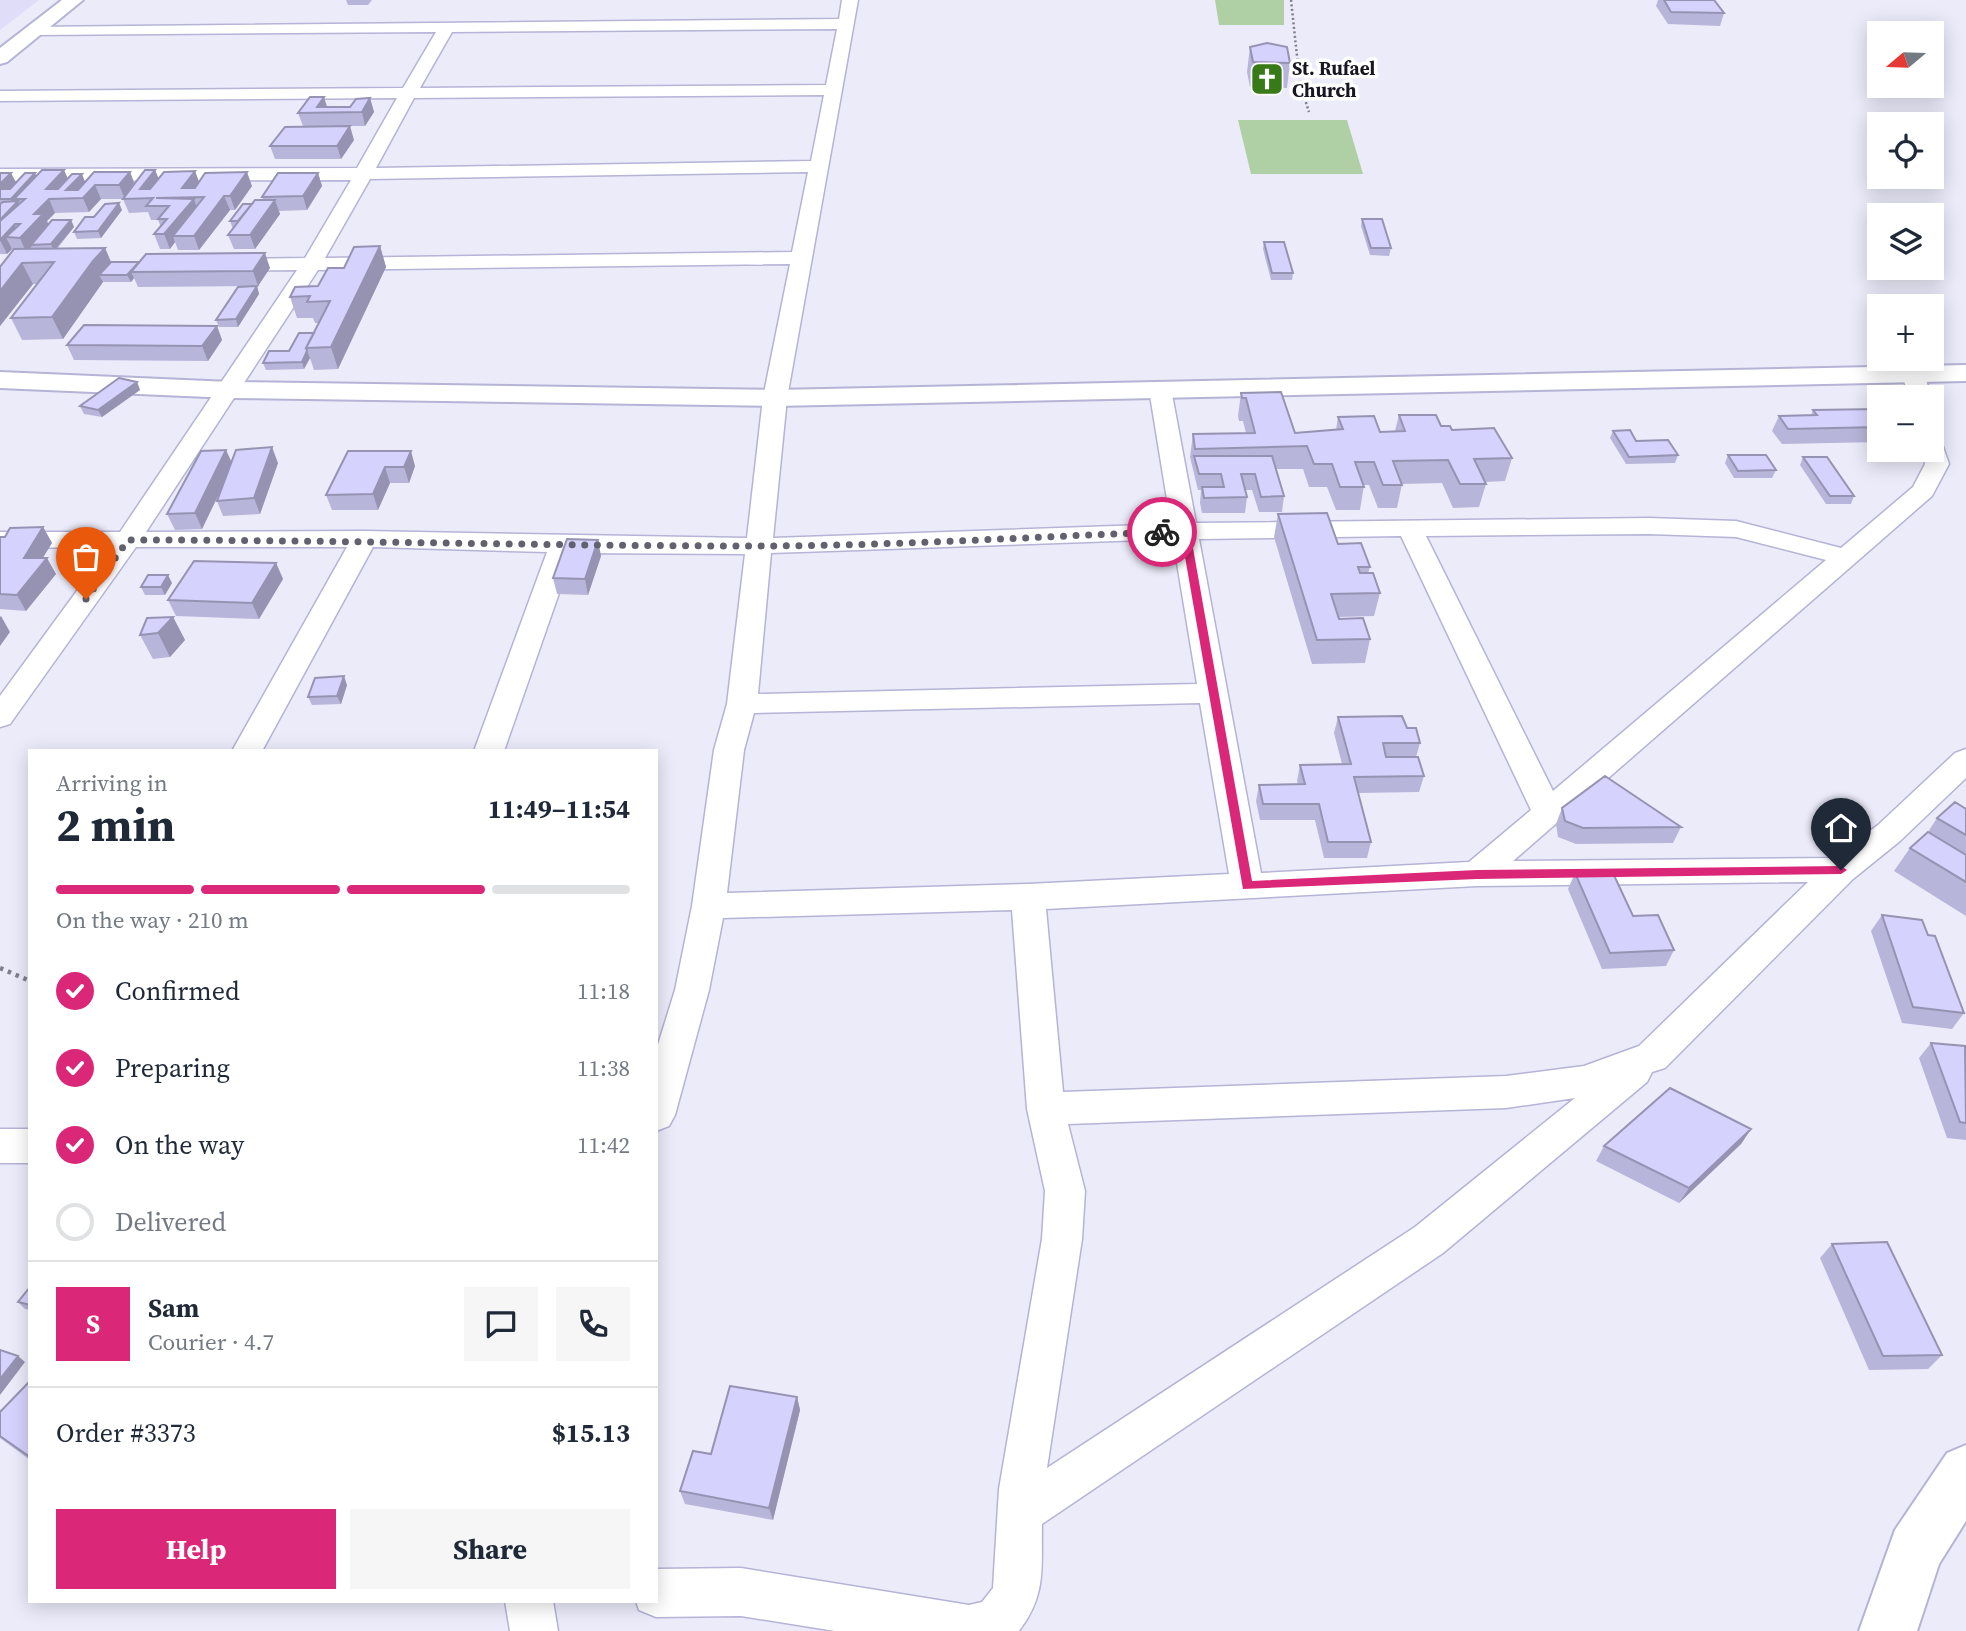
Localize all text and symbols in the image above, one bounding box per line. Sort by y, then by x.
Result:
north arrow [1867,21,1944,98]
map controls [1867,21,1944,462]
place label: St. Rufael Church [1292,55,1375,103]
church icon: St. Rufael Church [1248,60,1286,98]
button: locate [1867,112,1944,189]
button: layers [1867,203,1944,280]
button: + [1867,294,1944,371]
button: − [1867,385,1944,462]
courier [1127,497,1197,567]
icon: bike [1143,513,1181,551]
pin [56,527,116,599]
icon: bag [67,538,105,576]
text: Arriving in [56,767,168,799]
text: 11:49–11:54 [488,791,630,827]
text: 2 min [56,793,175,856]
pin [1811,798,1871,870]
icon: home [1822,809,1860,847]
text: On the way · 210 m [56,904,249,936]
icon: check [56,972,94,1010]
text: Confirmed [115,973,240,1009]
text: 11:18 [577,975,630,1007]
icon: check [56,1049,94,1087]
text: Preparing [115,1050,230,1086]
text: 11:38 [577,1052,630,1084]
icon: check [56,1126,94,1164]
text: On the way [115,1127,244,1163]
text: 11:42 [577,1129,630,1161]
text: Delivered [115,1204,226,1240]
button: chat [464,1287,538,1361]
button: phone [556,1287,630,1361]
text: Sam [148,1290,199,1326]
text: S [86,1306,100,1342]
text: Courier · 4.7 [148,1326,274,1358]
text: Order #3373 [56,1415,196,1451]
text: $15.13 [552,1415,630,1451]
button: Help [56,1509,336,1589]
button: Share [350,1509,630,1589]

